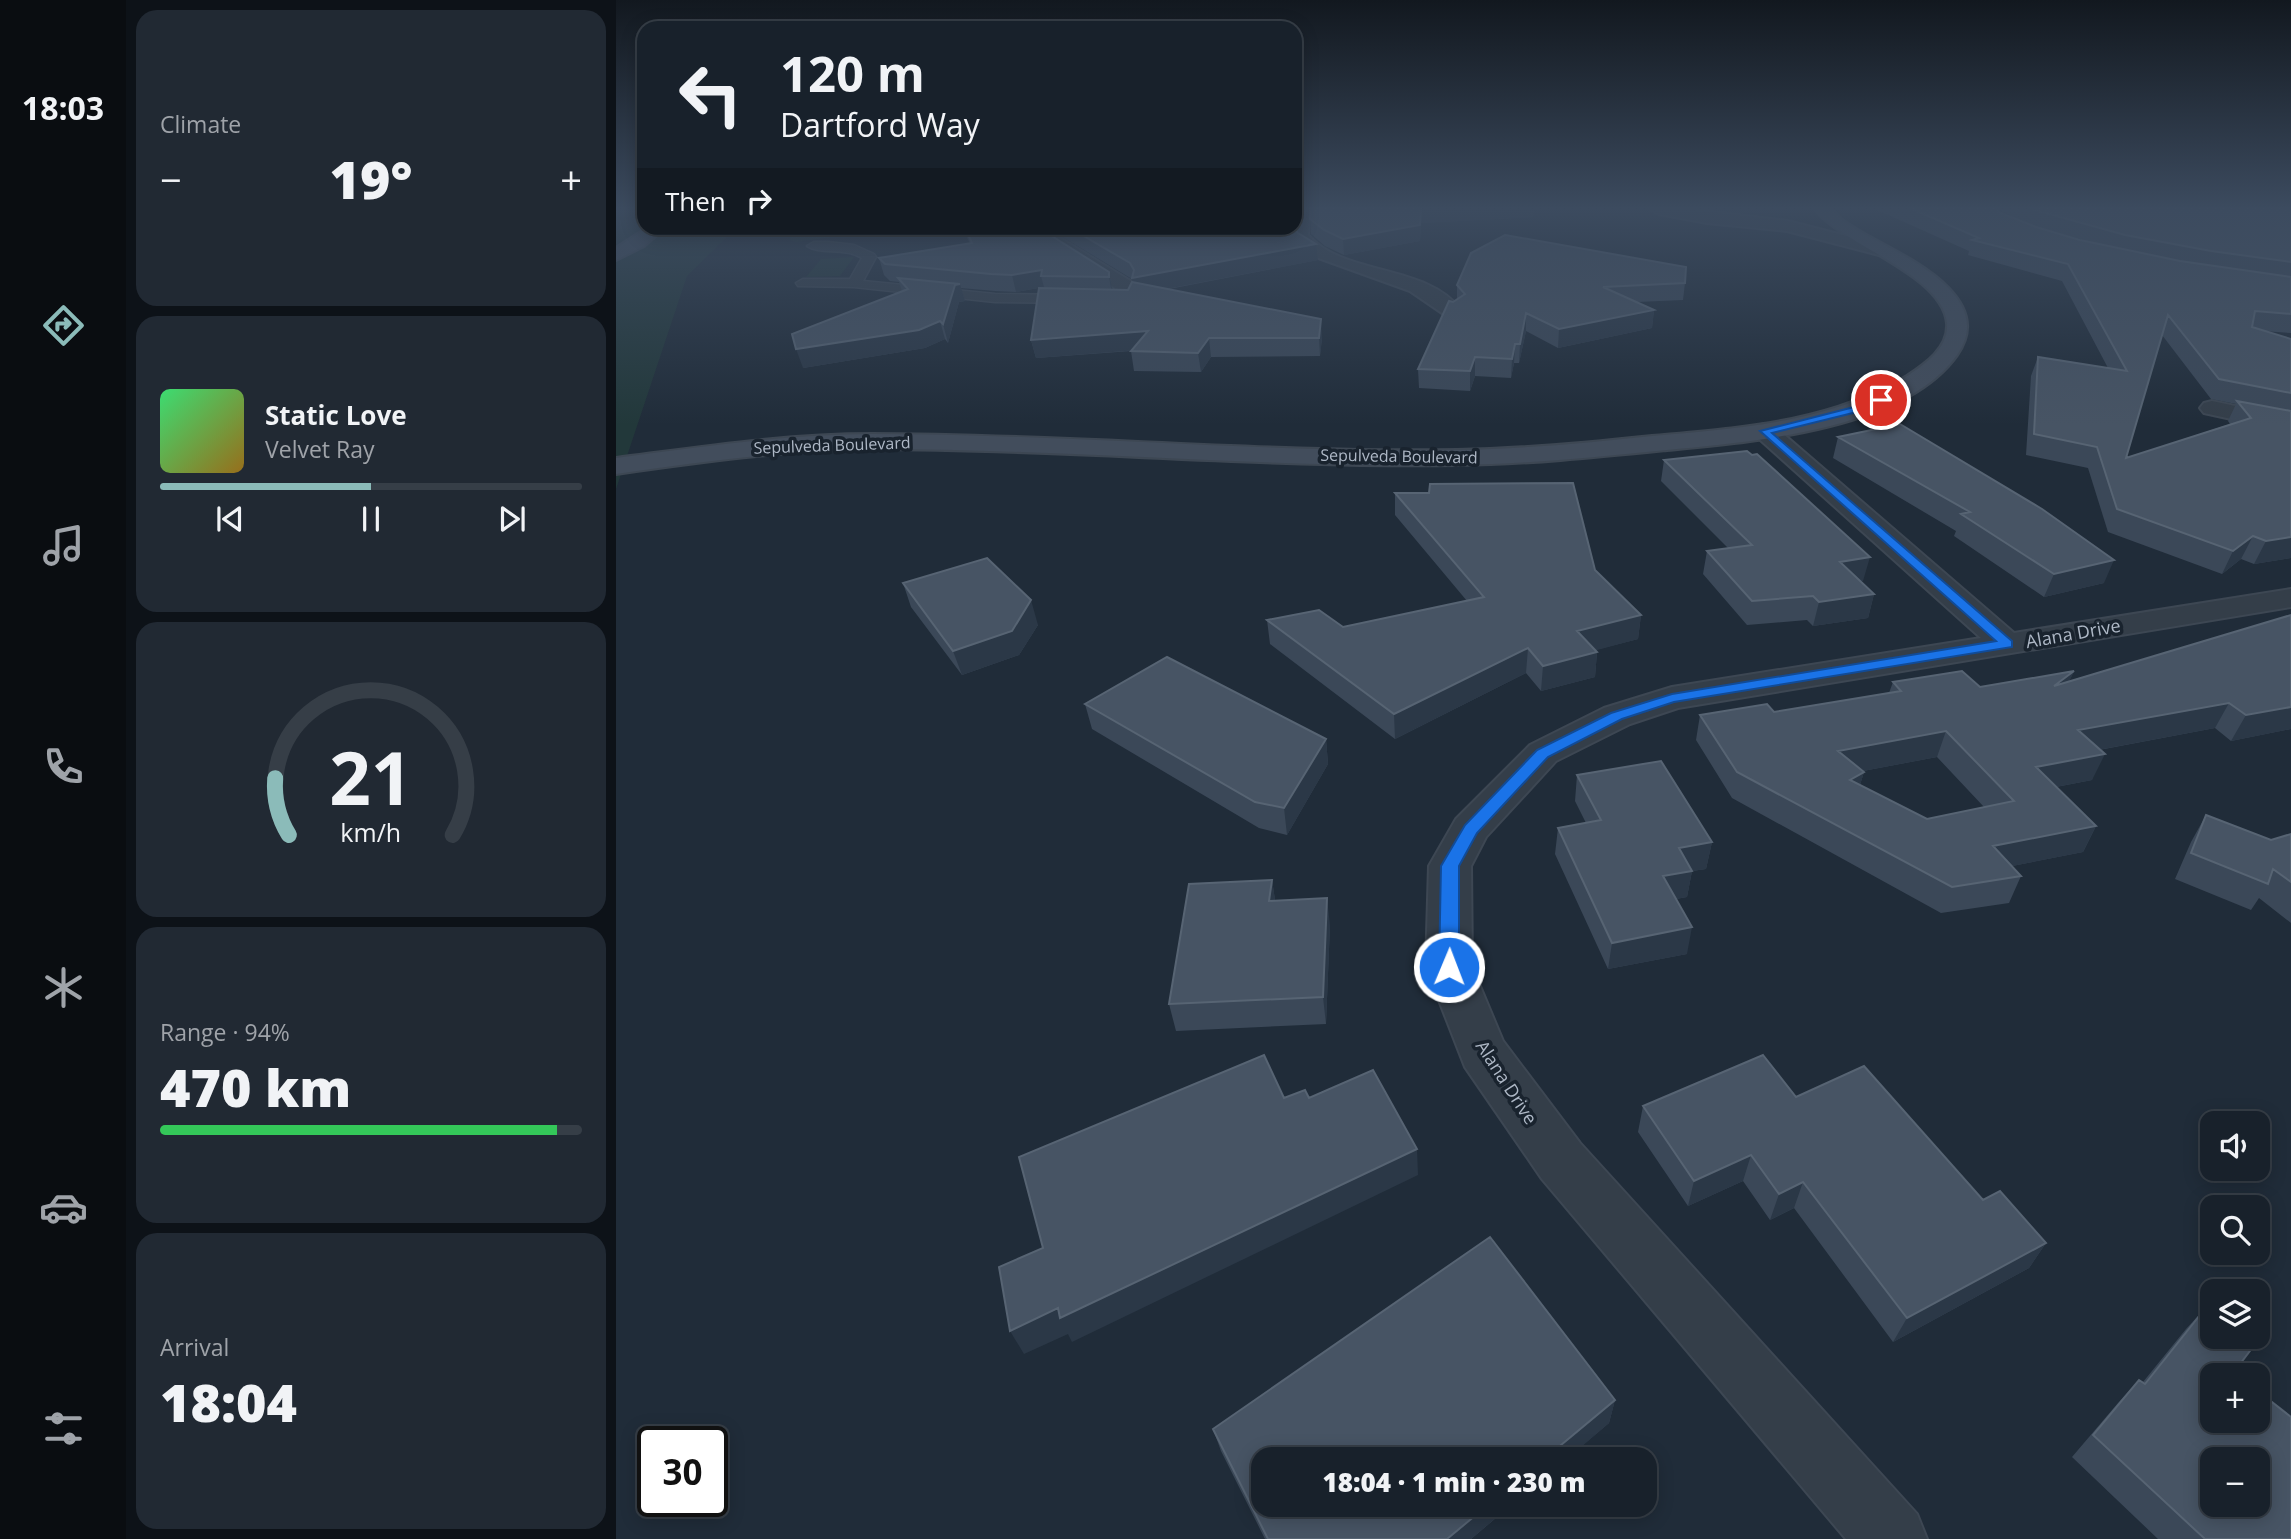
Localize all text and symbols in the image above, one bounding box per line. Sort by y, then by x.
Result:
text: 120 m [780,40,925,106]
icon: left [665,49,756,140]
text: 18:03 [22,86,104,129]
text: Dartford Way [780,103,980,146]
text: Climate [160,108,241,140]
text: 19° [330,143,412,214]
text: − [160,153,182,205]
text: + [560,153,582,205]
icon: right [740,182,778,220]
text: Then [665,183,726,219]
icon: directions [39,301,88,350]
pin [1851,370,1911,430]
icon: arrive [1862,381,1900,419]
text: Static Love [265,397,407,433]
street label: Sepulveda Boulevard [753,431,911,459]
text: Velvet Ray [265,433,375,465]
street label: Sepulveda Boulevard [1320,444,1478,468]
icon: previous [211,500,249,538]
icon: pause [352,500,390,538]
icon: next [493,500,531,538]
icon: music [39,521,88,570]
street label: Alana Drive [2024,613,2122,653]
text: 21 [329,728,413,827]
icon: phone [39,742,88,791]
text: km/h [341,815,401,849]
position arrow [1412,930,1486,1004]
icon: climate [39,963,88,1012]
text: Range · 94% [160,1016,290,1048]
street label: Alana Drive [1471,1035,1543,1129]
text: 470 km [160,1051,351,1122]
map controls [2200,1111,2270,1517]
button: sound [2200,1111,2270,1181]
icon: car [39,1183,88,1232]
button: search [2200,1195,2270,1265]
button: layers [2200,1279,2270,1349]
text: Arrival [160,1331,229,1363]
button: + [2200,1363,2270,1433]
text: 18:04 [160,1366,297,1437]
icon: filters [39,1404,88,1453]
speed limit sign: 30 [637,1426,728,1517]
button: − [2200,1447,2270,1517]
text: 18:04 · 1 min · 230 m [1323,1464,1585,1500]

